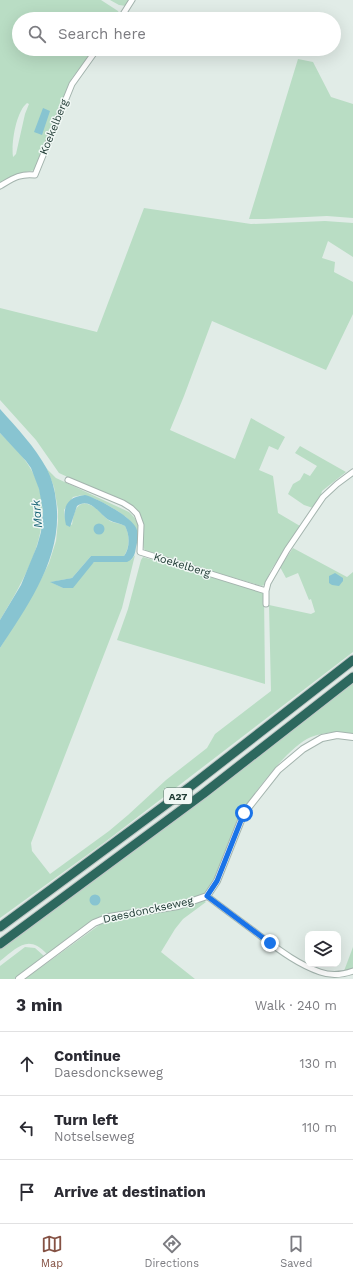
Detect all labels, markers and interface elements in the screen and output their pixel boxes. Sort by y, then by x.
search box [12,12,341,56]
icon: search [26,23,48,45]
text: Search here [58,25,146,43]
street label: Koekelberg [37,97,71,157]
water label: Mark [29,499,45,529]
street label: Koekelberg [152,550,212,580]
road number: A27 [164,788,192,804]
route start [235,804,253,822]
street label: Daesdonckseweg [102,894,195,926]
map controls [305,931,341,967]
button: layers [305,931,341,967]
route end [261,934,279,952]
text: 3 min [16,995,62,1015]
text: Walk · 240 m [255,998,337,1013]
text: Continue [54,1047,121,1065]
icon: ahead [16,1053,38,1075]
text: 130 m [299,1056,337,1071]
text: Daesdonckseweg [54,1065,163,1080]
text: Turn left [54,1111,118,1129]
icon: left [16,1117,38,1139]
text: 110 m [302,1120,337,1135]
text: Notselseweg [54,1129,134,1144]
icon: arrive [16,1181,38,1203]
text: Arrive at destination [54,1183,206,1201]
tab: Map [41,1233,63,1270]
tab: Directions [145,1233,199,1270]
tab: Saved [280,1233,312,1270]

